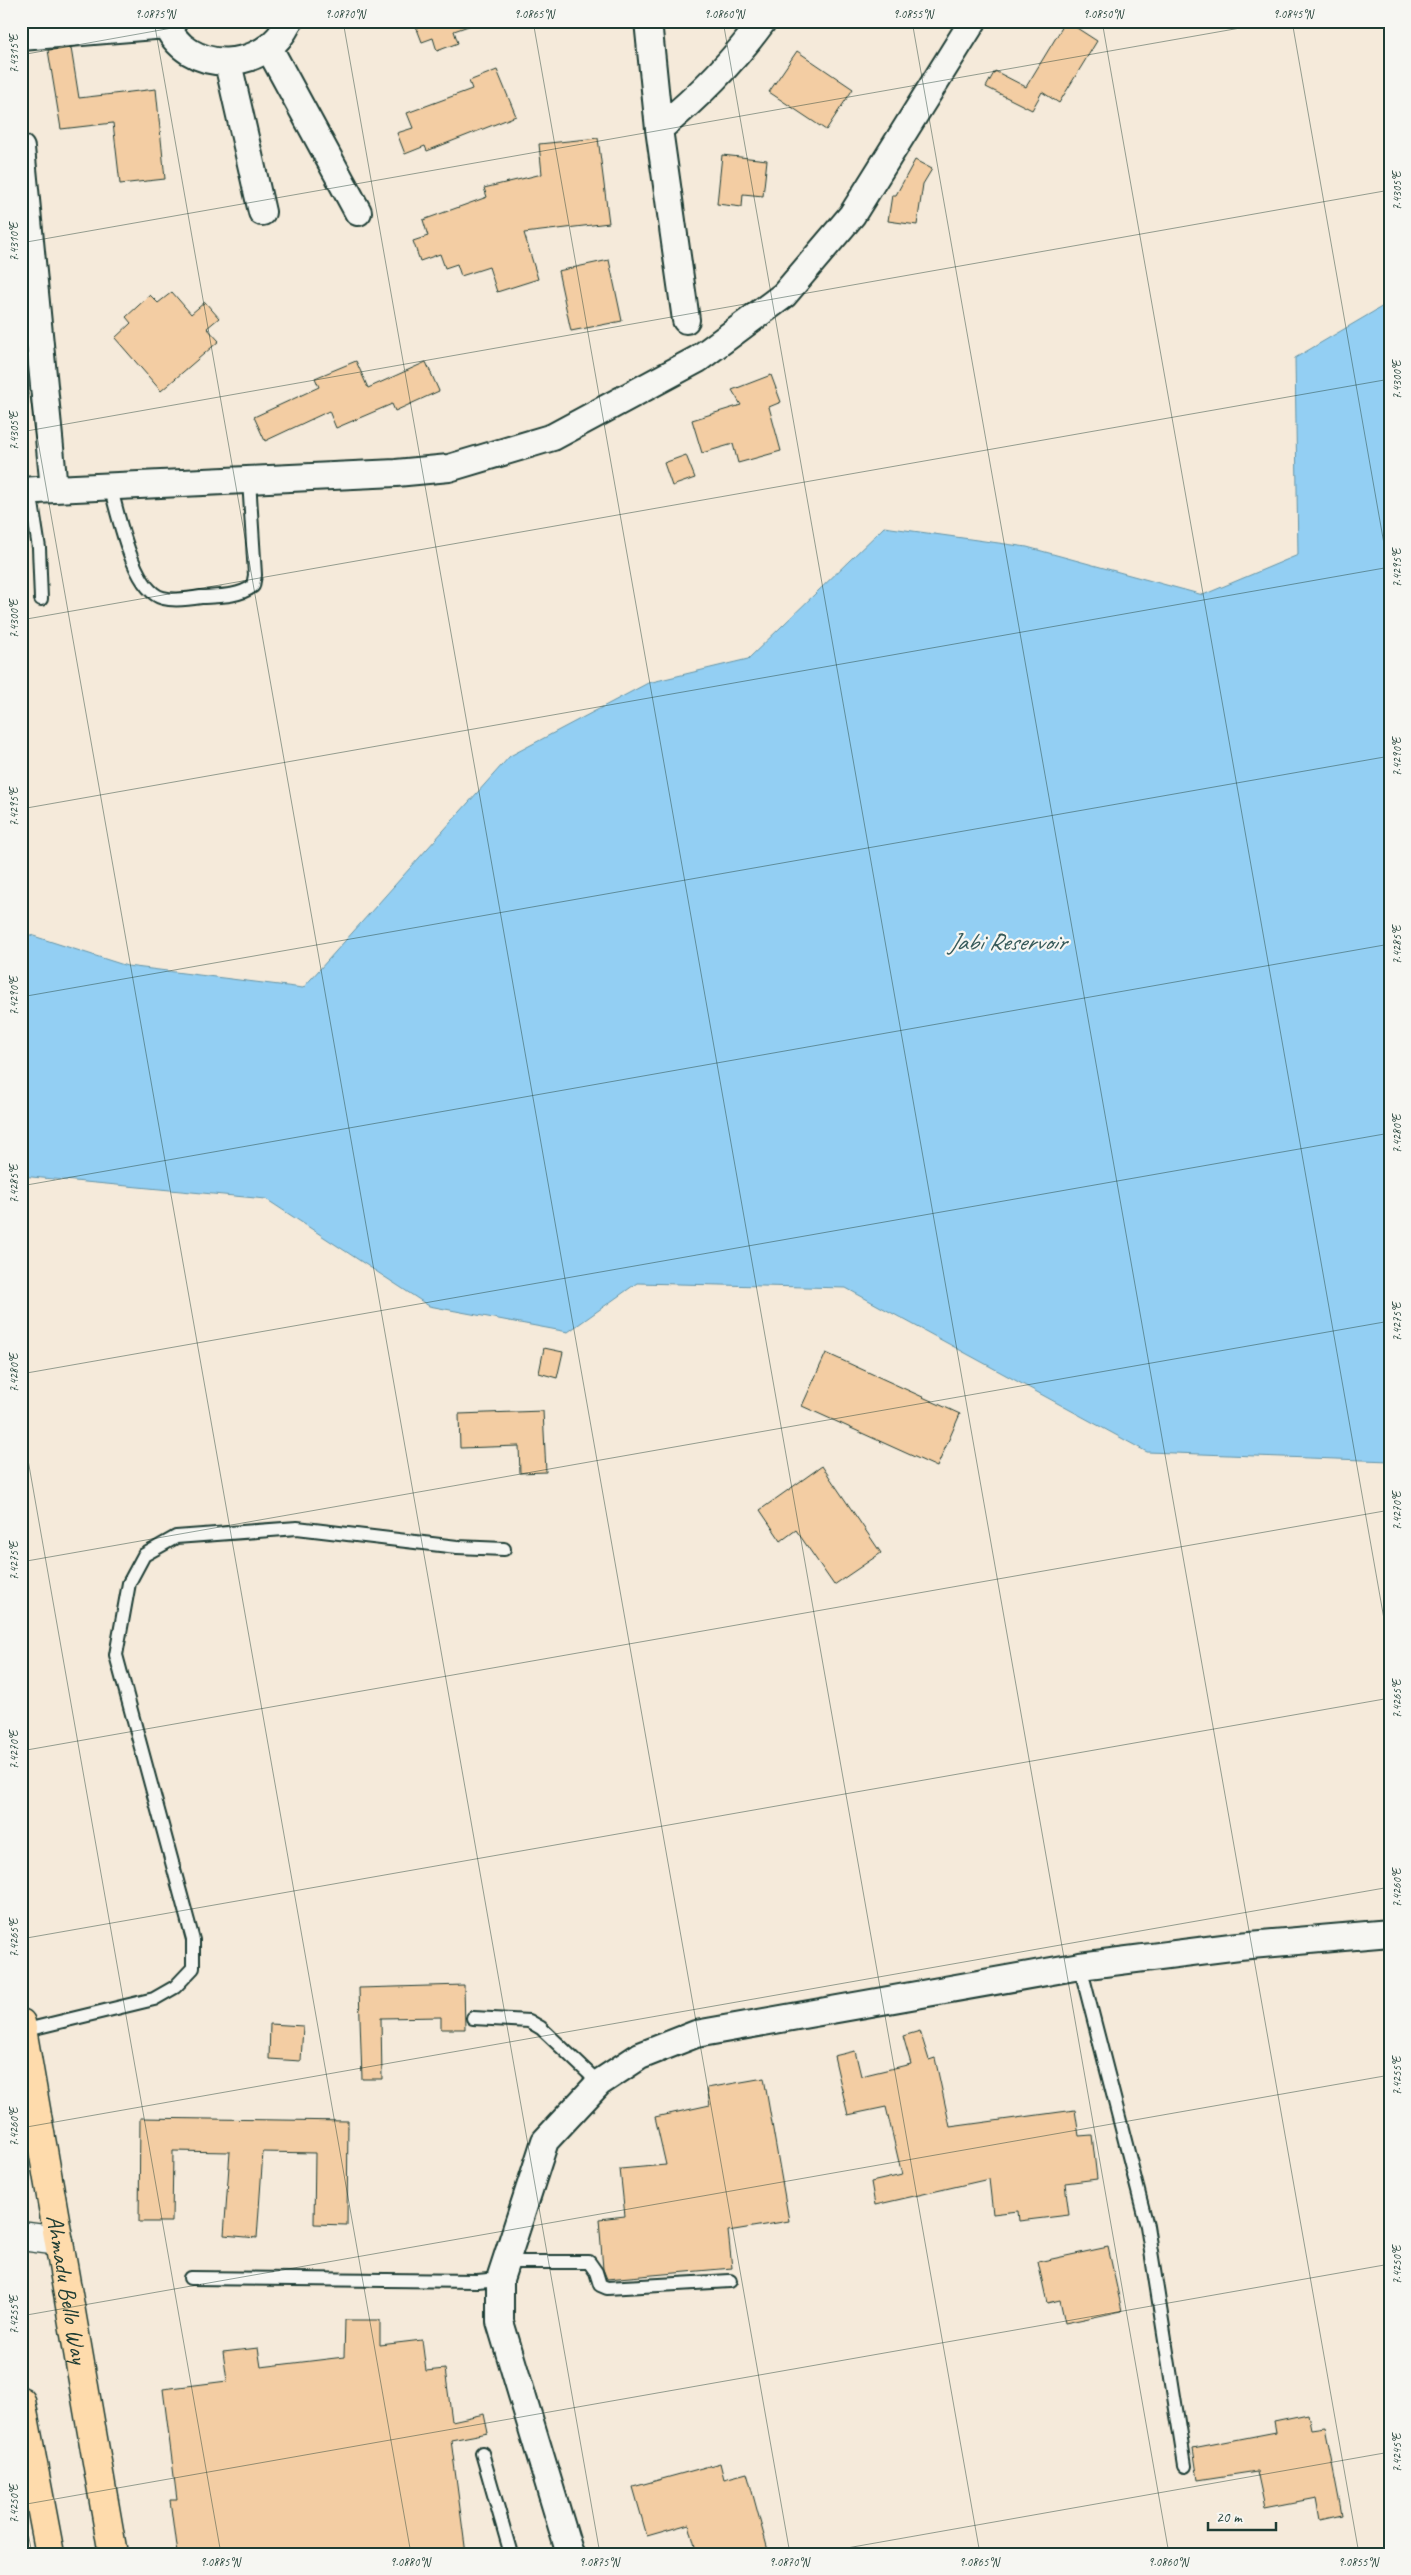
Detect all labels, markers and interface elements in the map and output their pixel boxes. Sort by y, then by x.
text: 9.0875°N [135,6,177,22]
text: 9.0870°N [325,6,367,22]
text: 9.0865°N [514,6,556,22]
text: 9.0860°N [704,6,746,22]
text: 9.0855°N [893,6,935,22]
text: 9.0850°N [1083,6,1125,22]
text: 9.0845°N [1273,6,1315,22]
text: 7.4315°E [6,33,22,74]
text: 7.4305°E [1389,170,1405,211]
text: 7.4310°E [6,221,22,262]
text: 7.4300°E [1389,359,1405,400]
text: 7.4305°E [6,410,22,451]
text: 7.4295°E [1389,547,1405,588]
text: 7.4300°E [6,598,22,639]
text: 7.4290°E [1389,736,1405,777]
text: 7.4295°E [6,786,22,827]
text: 7.4285°E [1389,924,1405,965]
water label: Jabi Reservoir [947,926,1069,958]
text: 7.4290°E [6,975,22,1016]
text: 7.4280°E [1389,1113,1405,1154]
text: 7.4285°E [6,1163,22,1204]
text: 7.4275°E [1389,1301,1405,1342]
text: 7.4280°E [6,1352,22,1393]
text: 7.4270°E [1389,1490,1405,1531]
text: 7.4275°E [6,1540,22,1581]
text: 7.4265°E [1389,1678,1405,1719]
text: 7.4270°E [6,1729,22,1770]
text: 7.4260°E [1389,1867,1405,1908]
text: 7.4265°E [6,1917,22,1958]
text: 7.4255°E [1389,2055,1405,2096]
text: 7.4260°E [6,2106,22,2147]
street label: Ahmadu Bello Way [39,2212,95,2367]
text: 7.4250°E [1389,2244,1405,2285]
text: 7.4255°E [6,2294,22,2335]
text: 7.4245°E [1389,2432,1405,2473]
text: 7.4250°E [6,2483,22,2524]
scale bar [1208,2500,1276,2532]
text: 20 m [1216,2508,1243,2527]
text: 9.0885°N [200,2554,242,2570]
text: 9.0880°N [390,2554,432,2570]
text: 9.0875°N [579,2554,621,2570]
text: 9.0870°N [769,2554,811,2570]
text: 9.0865°N [959,2554,1001,2570]
text: 9.0860°N [1148,2554,1190,2570]
text: 9.0855°N [1338,2554,1380,2570]

